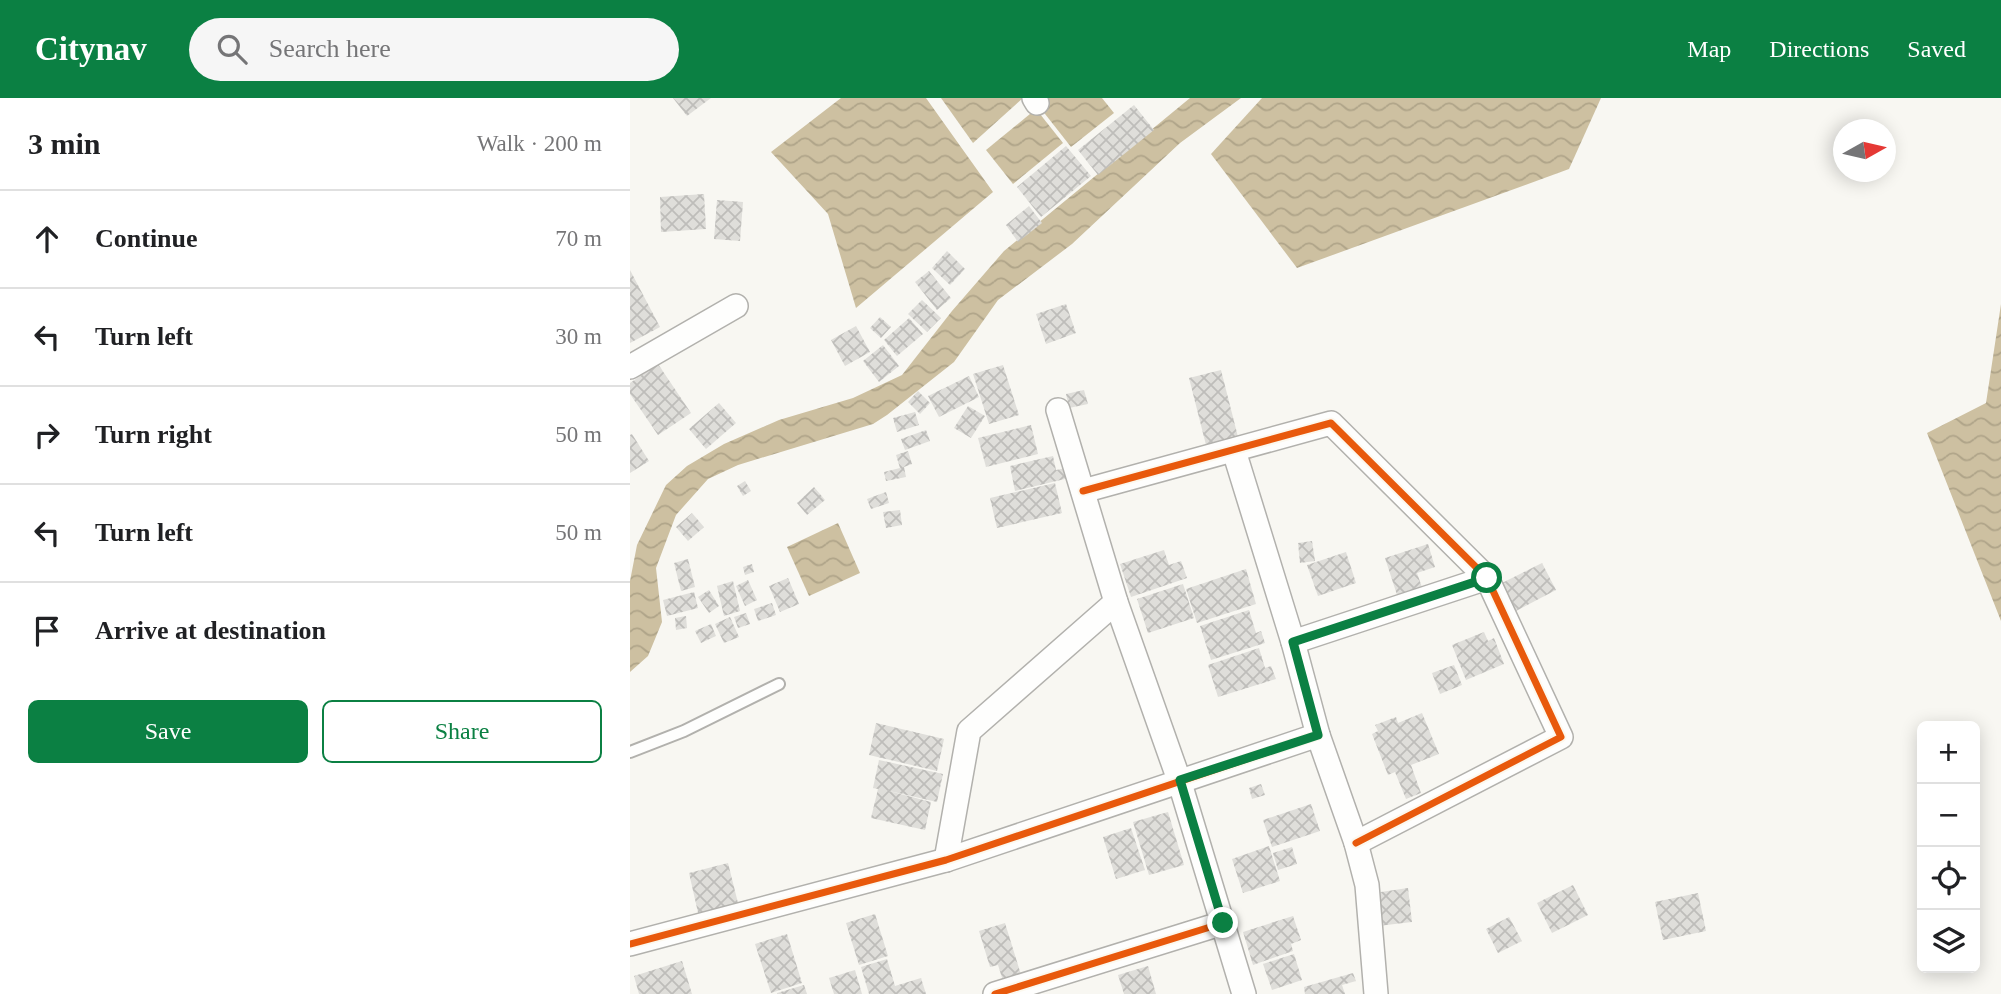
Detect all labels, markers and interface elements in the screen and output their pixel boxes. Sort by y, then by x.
search box [189,18,679,81]
icon: search [213,30,251,68]
text: Citynav [35,31,147,67]
text: Search here [269,34,391,63]
text: Map [1687,36,1731,62]
text: Directions [1769,36,1869,62]
text: Saved [1907,36,1966,62]
north arrow [1833,119,1896,182]
text: 3 min [28,127,101,160]
text: Walk · 200 m [477,131,602,156]
icon: ahead [28,220,66,258]
text: Continue [95,224,198,253]
text: 70 m [555,226,602,251]
icon: left [28,318,66,356]
text: Turn left [95,322,193,351]
text: 30 m [555,324,602,349]
icon: right [28,416,66,454]
text: Turn right [95,420,212,449]
text: 50 m [555,422,602,447]
icon: left [28,514,66,552]
text: Turn left [95,518,193,547]
text: 50 m [555,520,602,545]
route start [1471,562,1502,593]
icon: arrive [28,612,66,650]
text: Arrive at destination [95,616,326,645]
button: Save [28,700,308,763]
button: Share [322,700,602,763]
map controls [1917,721,1980,973]
button: + [1917,721,1980,784]
button: − [1917,784,1980,847]
button: locate [1917,847,1980,910]
route end [1207,907,1238,938]
button: layers [1917,910,1980,973]

